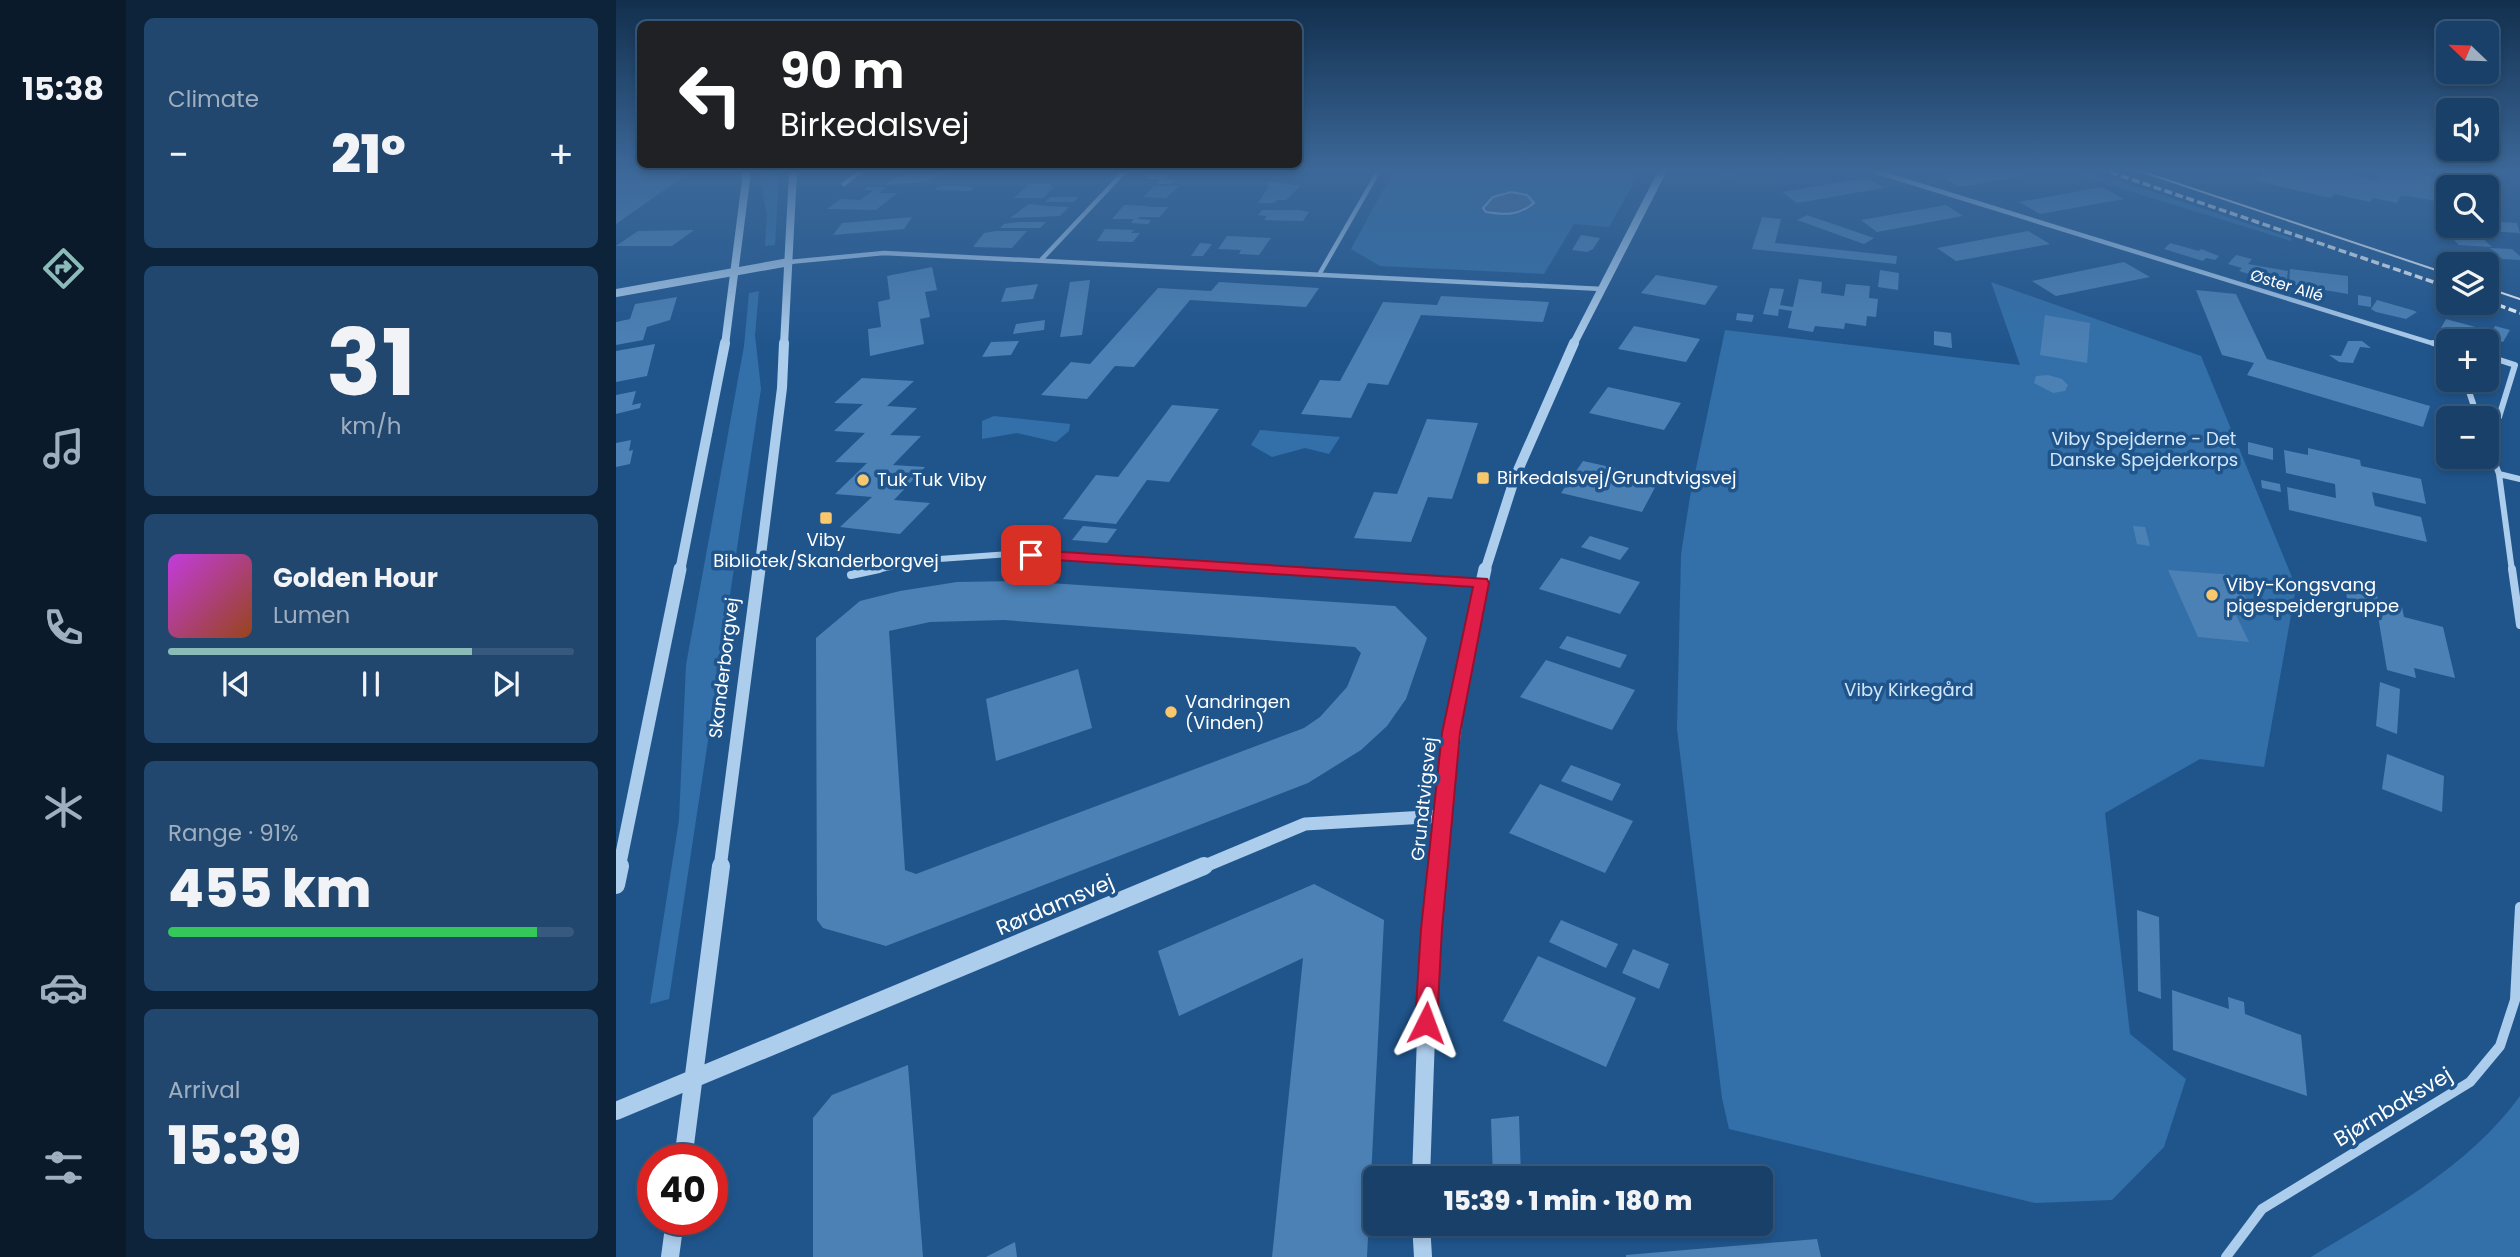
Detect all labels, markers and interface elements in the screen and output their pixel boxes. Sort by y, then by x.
north arrow [2436,21,2499,84]
map controls [2436,21,2499,469]
text: 90 m [780,37,904,105]
icon: left [665,49,756,140]
text: 15:38 [22,66,104,111]
text: Climate [168,83,259,115]
button: sound [2436,98,2499,161]
text: Birkedalsvej [780,102,969,147]
text: 21° [331,118,406,191]
text: − [168,128,189,181]
text: + [548,128,574,181]
button: search [2436,175,2499,238]
icon: directions [39,244,88,293]
button: layers [2436,252,2499,315]
street label: Øster Allé [2247,263,2326,308]
text: 31 [326,299,416,427]
button: + [2436,329,2499,392]
button: − [2436,406,2499,469]
text: km/h [340,410,402,442]
icon: music [39,424,88,473]
park label: Viby Spejderne - Det Danske Spejderkorps [2050,426,2238,472]
place label: Birkedalsvej/Grundtvigsvej [1497,465,1736,490]
place label: Tuk Tuk Viby [877,467,987,492]
marker: Birkedalsvej/Grundtvigsvej [1475,470,1491,486]
marker: Tuk Tuk Viby [855,472,871,488]
marker: Viby Bibliotek/Skanderborgvej [818,510,834,526]
pin [1001,525,1061,585]
place label: Viby Bibliotek/Skanderborgvej [713,527,939,573]
icon: arrive [1012,536,1050,574]
text: Golden Hour [273,560,438,596]
place label: Viby-Kongsvang pigespejdergruppe [2226,572,2399,618]
marker: Viby-Kongsvang pigespejdergruppe [2204,587,2220,603]
street label: Skanderborgvej [702,596,745,740]
text: Lumen [273,599,350,631]
icon: phone [39,603,88,652]
icon: previous [217,665,255,703]
icon: pause [352,665,390,703]
icon: next [487,665,525,703]
park label: Viby Kirkegård [1844,677,1974,702]
place label: Vandringen (Vinden) [1185,689,1291,735]
marker: Vandringen (Vinden) [1163,704,1179,720]
street label: Grundtvigsvej [1405,736,1442,862]
icon: climate [39,783,88,832]
text: Range · 91% [168,817,299,849]
text: 455 km [168,852,371,925]
street label: Rørdamsvej [992,867,1118,942]
icon: car [39,963,88,1012]
position arrow [1389,986,1463,1060]
street label: Bjørnbaksvej [2328,1060,2457,1153]
text: Arrival [168,1074,240,1106]
text: 15:39 [168,1109,301,1182]
icon: filters [39,1143,88,1192]
speed limit sign: 40 [637,1144,728,1235]
text: 15:39 · 1 min · 180 m [1444,1183,1692,1219]

